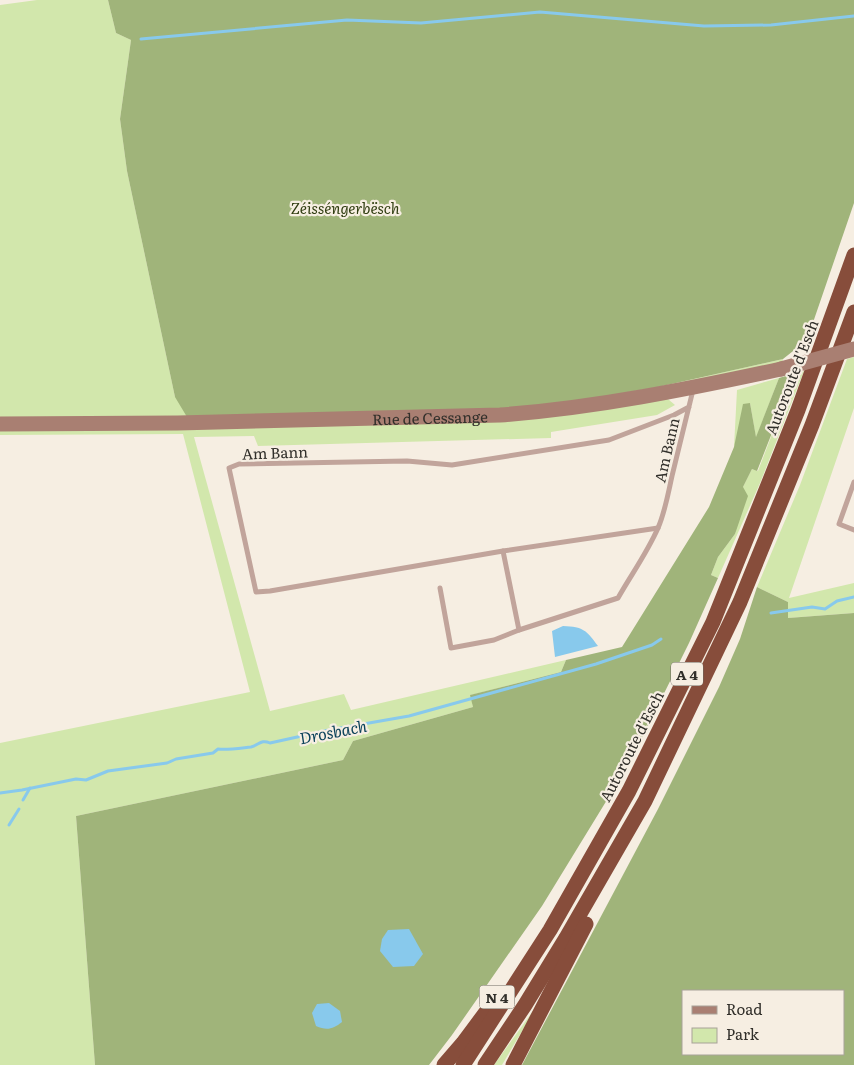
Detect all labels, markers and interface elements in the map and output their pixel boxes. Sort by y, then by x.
park label: Zéisséngerbësch [291,196,400,219]
street label: Autoroute d'Esch [758,316,824,438]
street label: Rue de Cessange [372,404,488,430]
street label: Am Bann [647,415,685,485]
street label: Am Bann [242,439,308,465]
road number: A 4 [671,662,703,686]
street label: Autoroute d'Esch [593,686,669,806]
water label: Drosbach [297,713,369,749]
road number: N 4 [480,986,514,1009]
legend [682,990,844,1055]
text: Road [726,997,762,1020]
text: Park [726,1022,760,1045]

